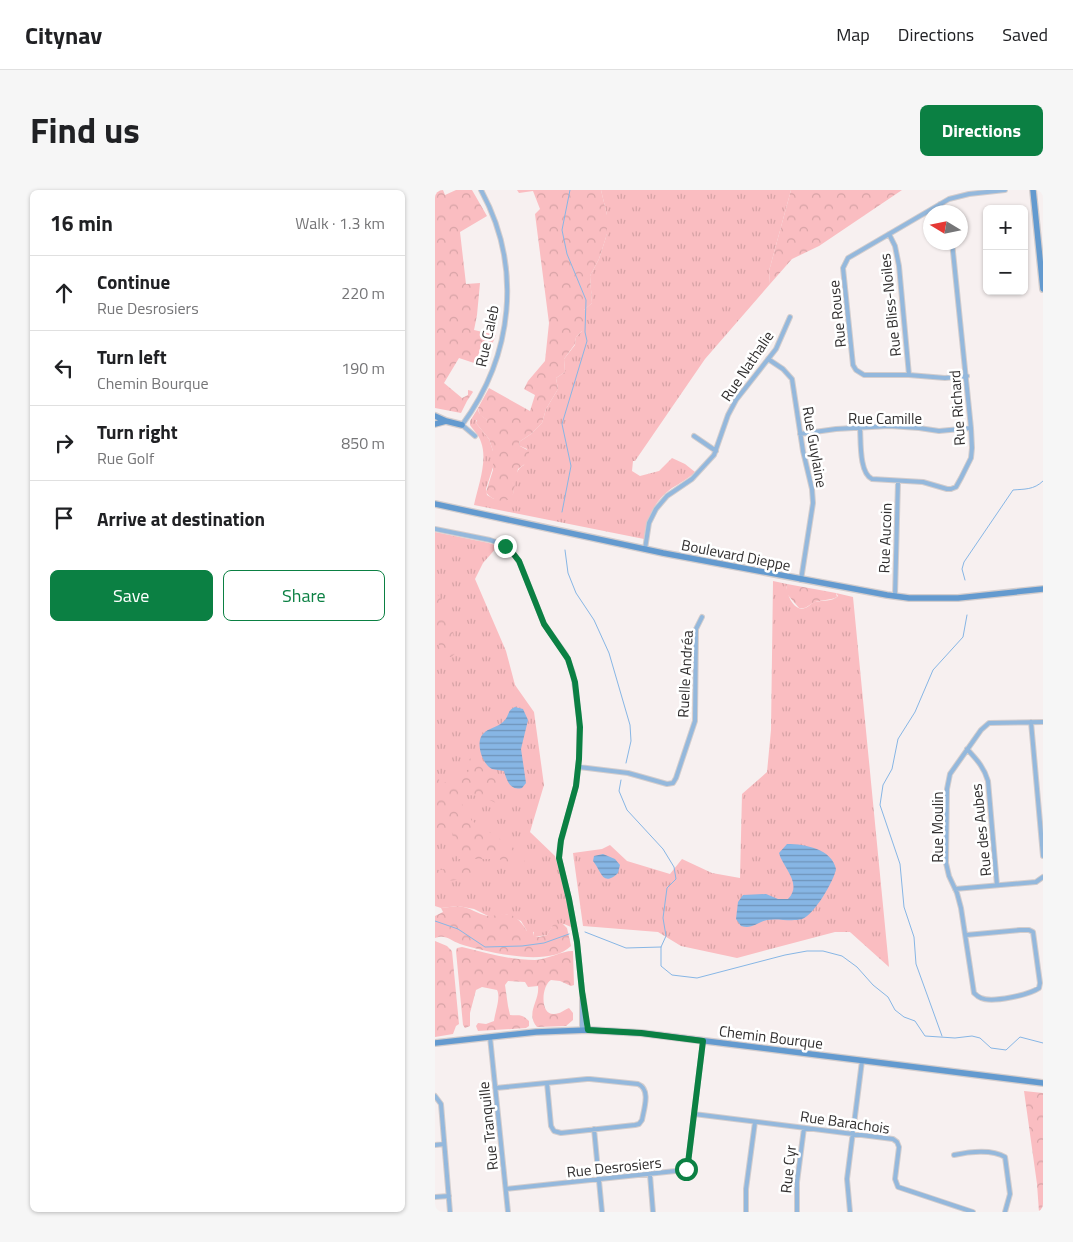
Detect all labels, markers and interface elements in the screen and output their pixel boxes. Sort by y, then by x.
text: Citynav [25,17,102,53]
text: Map [836,21,870,48]
text: Directions [898,21,974,48]
text: Saved [1002,21,1048,48]
text: Find us [30,103,140,157]
button: Directions [920,105,1043,156]
north arrow [923,205,968,250]
map controls [983,205,1028,295]
button: + [983,205,1028,250]
text: 16 min [50,207,113,239]
text: Walk · 1.3 km [295,211,385,235]
button: − [983,250,1028,295]
street label: Rue Bliss-Noiles [873,252,907,358]
text: Continue [97,267,170,296]
icon: ahead [50,279,78,307]
street label: Rue Rouse [822,279,852,349]
text: 220 m [341,281,385,305]
text: Rue Desrosiers [97,296,199,320]
street label: Rue Caleb [469,303,505,369]
street label: Rue Nathalie [715,326,779,406]
text: Turn left [97,342,167,371]
icon: left [50,354,78,382]
text: 190 m [341,356,385,380]
street label: Rue Richard [943,369,971,447]
text: Chemin Bourque [97,371,209,395]
street label: Rue Guylaine [797,404,833,490]
street label: Rue Camille [848,407,922,430]
text: Turn right [97,417,178,446]
icon: right [50,429,78,457]
text: 850 m [341,431,385,455]
text: Rue Golf [97,446,154,470]
street label: Rue Aucoin [872,502,898,574]
icon: arrive [50,504,78,532]
text: Arrive at destination [97,504,265,533]
street label: Boulevard Dieppe [679,533,793,577]
route end [494,535,517,558]
button: Save [50,570,213,621]
button: Share [223,570,385,621]
street label: Ruelle Andréa [671,629,699,718]
street label: Rue des Aubes [965,782,997,878]
street label: Rue Moulin [926,791,949,863]
street label: Chemin Bourque [718,1019,824,1055]
street label: Rue Tranquille [472,1081,504,1171]
street label: Rue Barachois [799,1104,891,1140]
street label: Rue Cyr [774,1144,802,1194]
street label: Rue Desrosiers [565,1151,663,1183]
route start [675,1158,698,1181]

